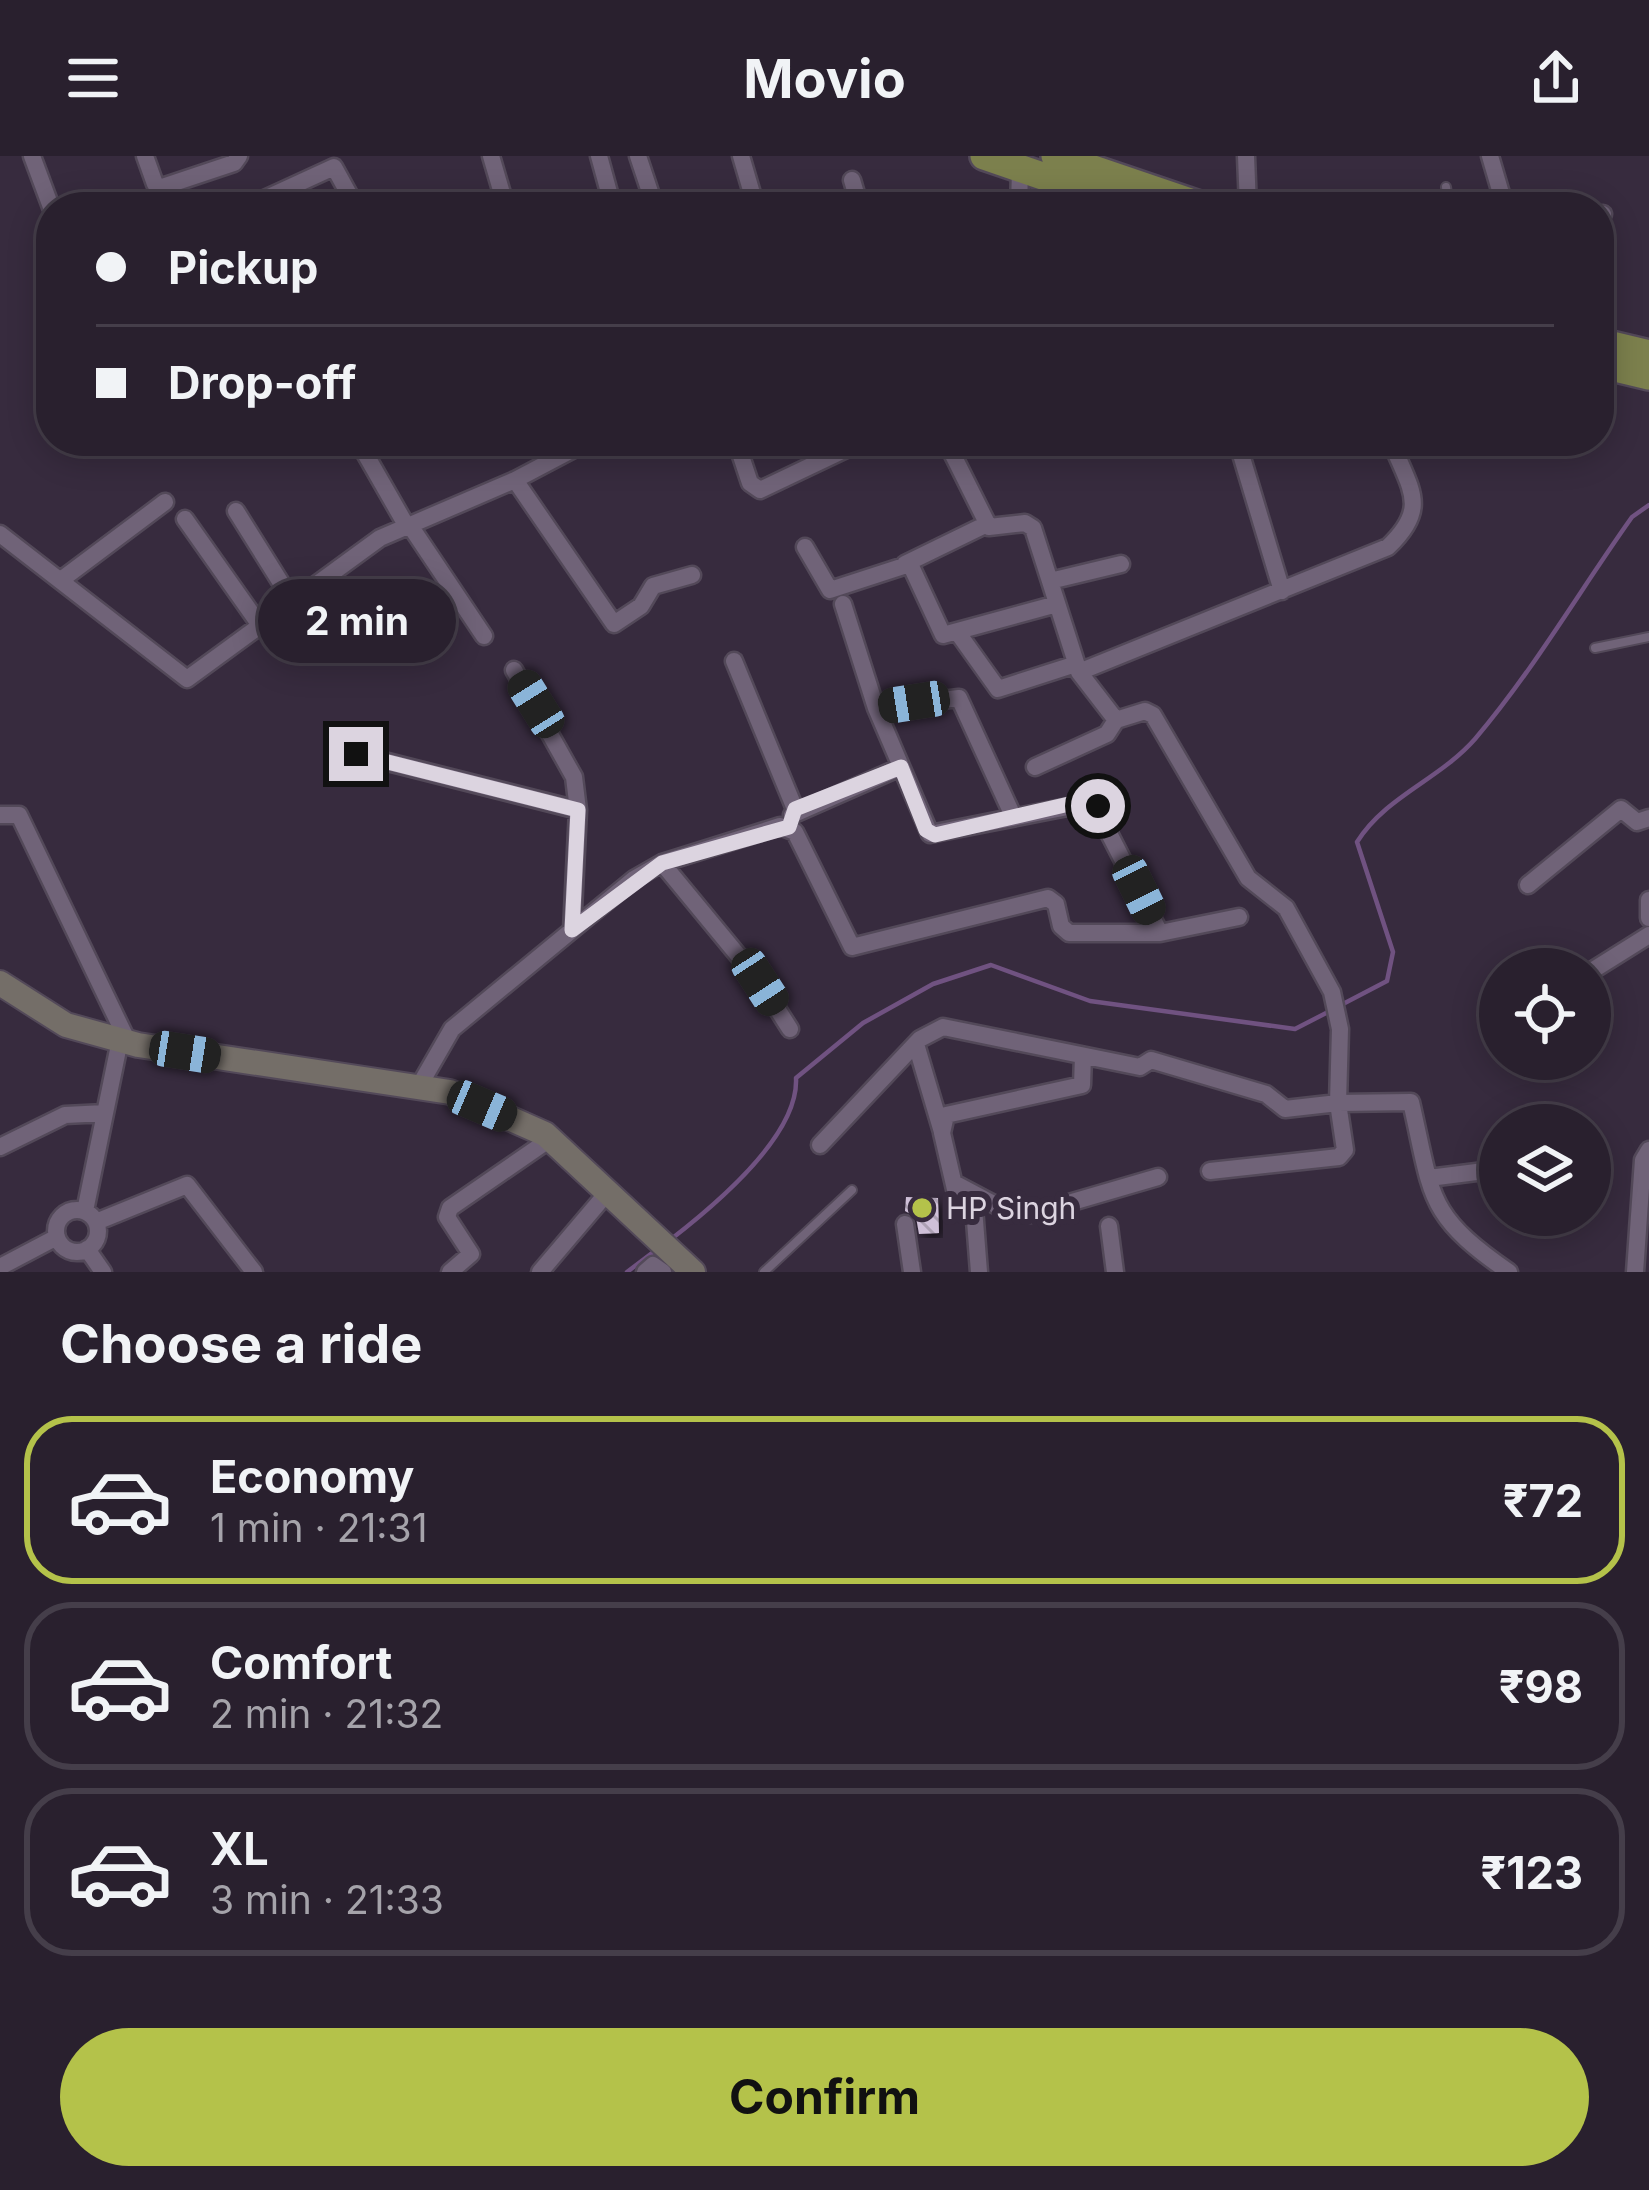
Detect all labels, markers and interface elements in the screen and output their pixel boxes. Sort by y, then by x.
icon: menu [60,45,126,111]
icon: share [1523,45,1589,111]
text: Movio [743,46,906,111]
text: Pickup [168,240,318,295]
text: Drop-off [168,355,356,410]
callout: 2 min [257,580,455,664]
text: 2 min [305,597,409,644]
car [502,664,570,744]
car [876,679,952,725]
route end [329,727,383,781]
route start [1071,779,1125,833]
car [1107,850,1171,930]
car [725,942,795,1022]
map controls [1479,948,1611,1236]
button: locate [1479,948,1611,1080]
car [147,1029,223,1075]
car [442,1075,522,1137]
button: layers [1479,1104,1611,1236]
place label: HP Singh [946,1190,1076,1226]
marker: HP Singh [909,1195,935,1221]
text: Choose a ride [60,1311,422,1376]
icon: car [66,1446,174,1554]
text: Economy [210,1449,414,1504]
text: ₹72 [1503,1473,1583,1528]
text: 1 min · 21:31 [210,1504,428,1551]
icon: car [66,1632,174,1740]
text: Comfort [210,1635,392,1690]
text: ₹98 [1499,1659,1583,1714]
text: 2 min · 21:32 [210,1690,443,1737]
icon: car [66,1818,174,1926]
text: XL [210,1821,269,1876]
text: ₹123 [1480,1845,1583,1900]
text: 3 min · 21:33 [210,1876,444,1923]
button: Confirm [60,2028,1589,2166]

